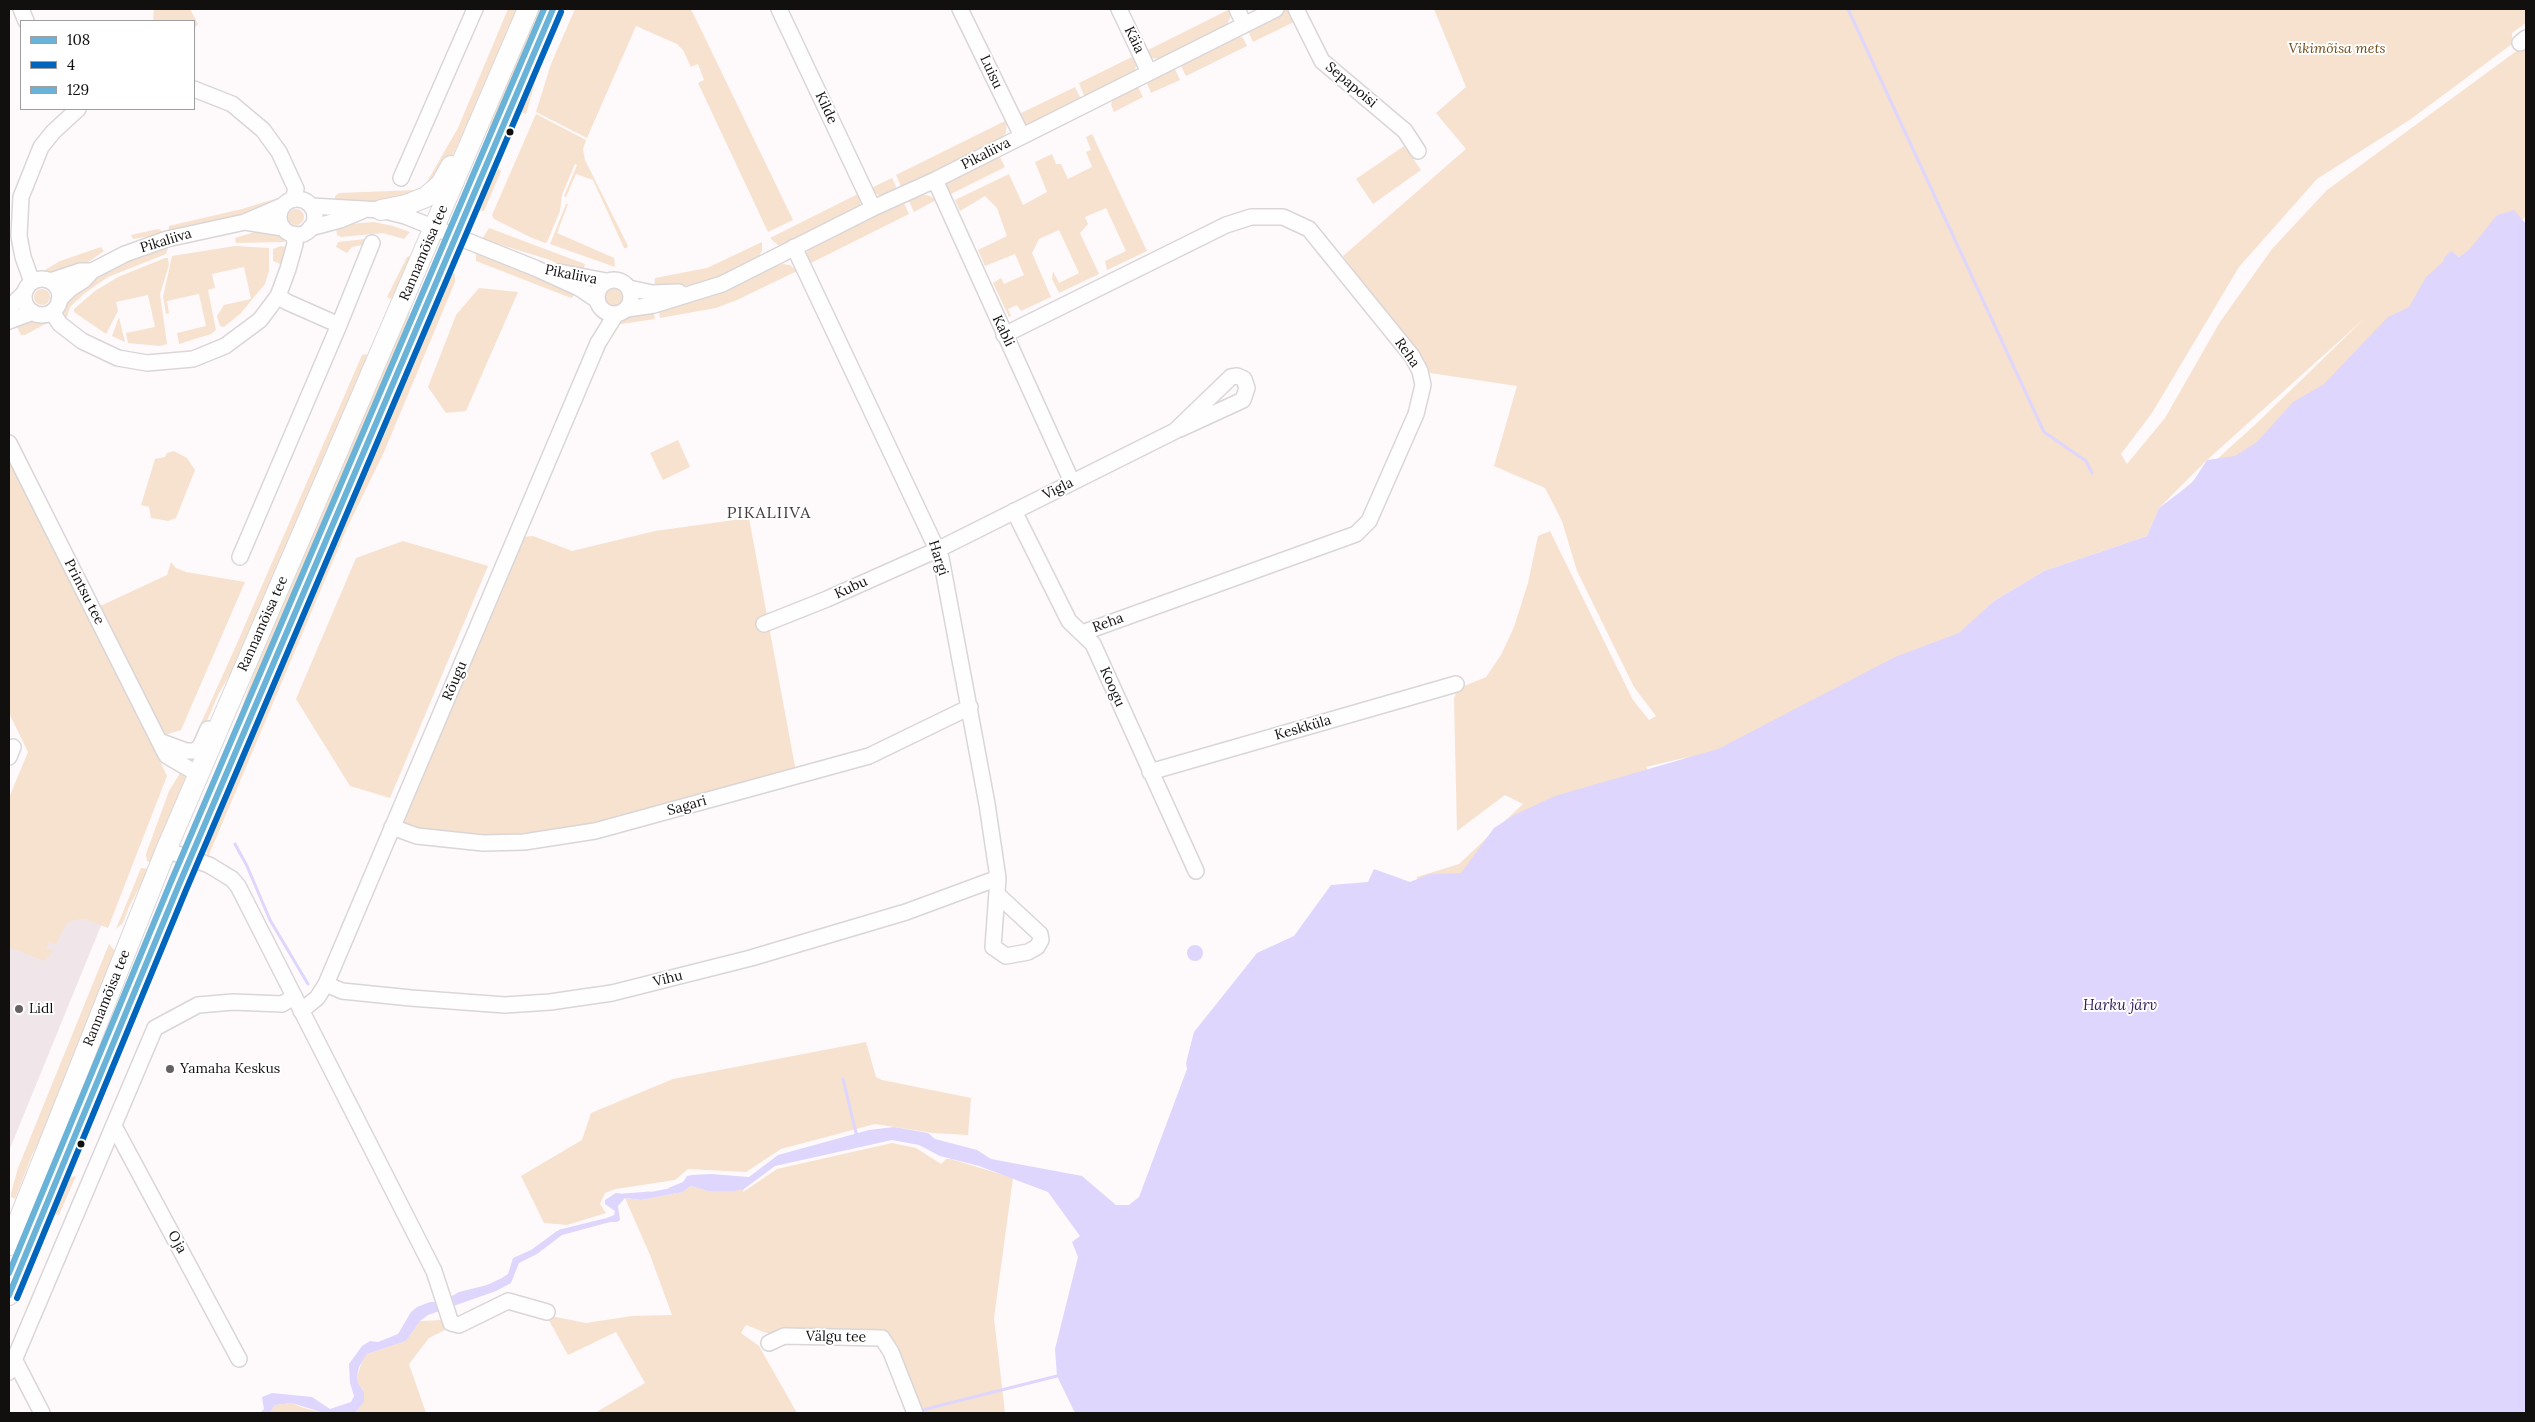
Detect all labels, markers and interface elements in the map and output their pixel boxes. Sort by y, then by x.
legend [20,20,195,110]
street label: Käia [1120,24,1148,56]
text: 108 [67,30,90,49]
park label: Vikimõisa mets [2288,41,2386,57]
street label: Luisu [976,52,1006,92]
text: 4 [67,55,75,74]
street label: Sepapoisi [1322,59,1380,111]
text: 129 [67,80,89,99]
street label: Kilde [811,89,841,127]
unlabelled marker [505,127,515,137]
street label: Pikaliiva [959,134,1013,174]
street label: Rannamõisa tee [396,202,452,304]
street label: Pikaliiva [138,225,194,257]
street label: Pikaliiva [543,262,599,288]
street label: Kabli [988,313,1018,349]
street label: Reha [1391,335,1423,371]
street label: Vigla [1040,474,1076,504]
district label: PIKALIIVA [726,503,812,523]
street label: Hargi [924,538,952,578]
street label: Printsu tee [60,556,108,628]
street label: Kubu [832,573,870,603]
street label: Rannamõisa tee [234,574,292,674]
street label: Reha [1090,610,1126,636]
street label: Rõugu [439,659,471,703]
street label: Koogu [1096,664,1128,710]
street label: Keskküla [1273,712,1333,744]
street label: Sagari [665,792,709,820]
street label: Rannamõisa tee [80,947,134,1049]
street label: Vihu [652,967,684,991]
water label: Harku järv [2083,997,2157,1015]
place label: Lidl [29,1001,53,1017]
marker: Lidl [13,1003,25,1015]
place label: Yamaha Keskus [180,1061,280,1077]
marker: Yamaha Keskus [164,1063,176,1075]
unlabelled marker [76,1139,86,1149]
street label: Oja [164,1228,190,1256]
street label: Välgu tee [806,1328,866,1346]

